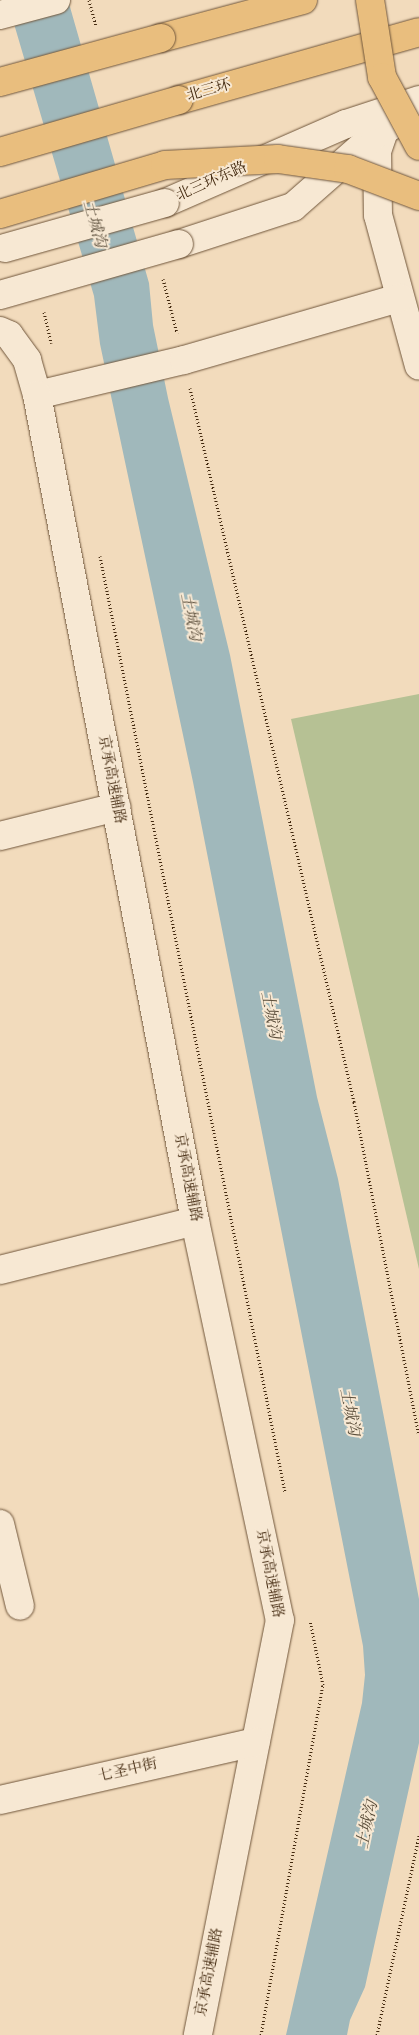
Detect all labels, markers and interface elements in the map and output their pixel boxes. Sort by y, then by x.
street label: 北三环 [185,76,233,106]
street label: 北三环东路 [174,159,250,205]
water label: 土城沟 [79,198,109,250]
water label: 土城沟 [176,592,204,642]
street label: 京承高速辅路 [94,734,128,826]
water label: 土城沟 [256,990,284,1040]
street label: 京承高速辅路 [170,1132,204,1224]
water label: 土城沟 [335,1387,363,1437]
street label: 京承高速辅路 [252,1528,286,1620]
street label: 七圣中街 [97,1755,159,1787]
water label: 土城沟 [354,1800,382,1850]
street label: 京承高速辅路 [193,1926,227,2018]

